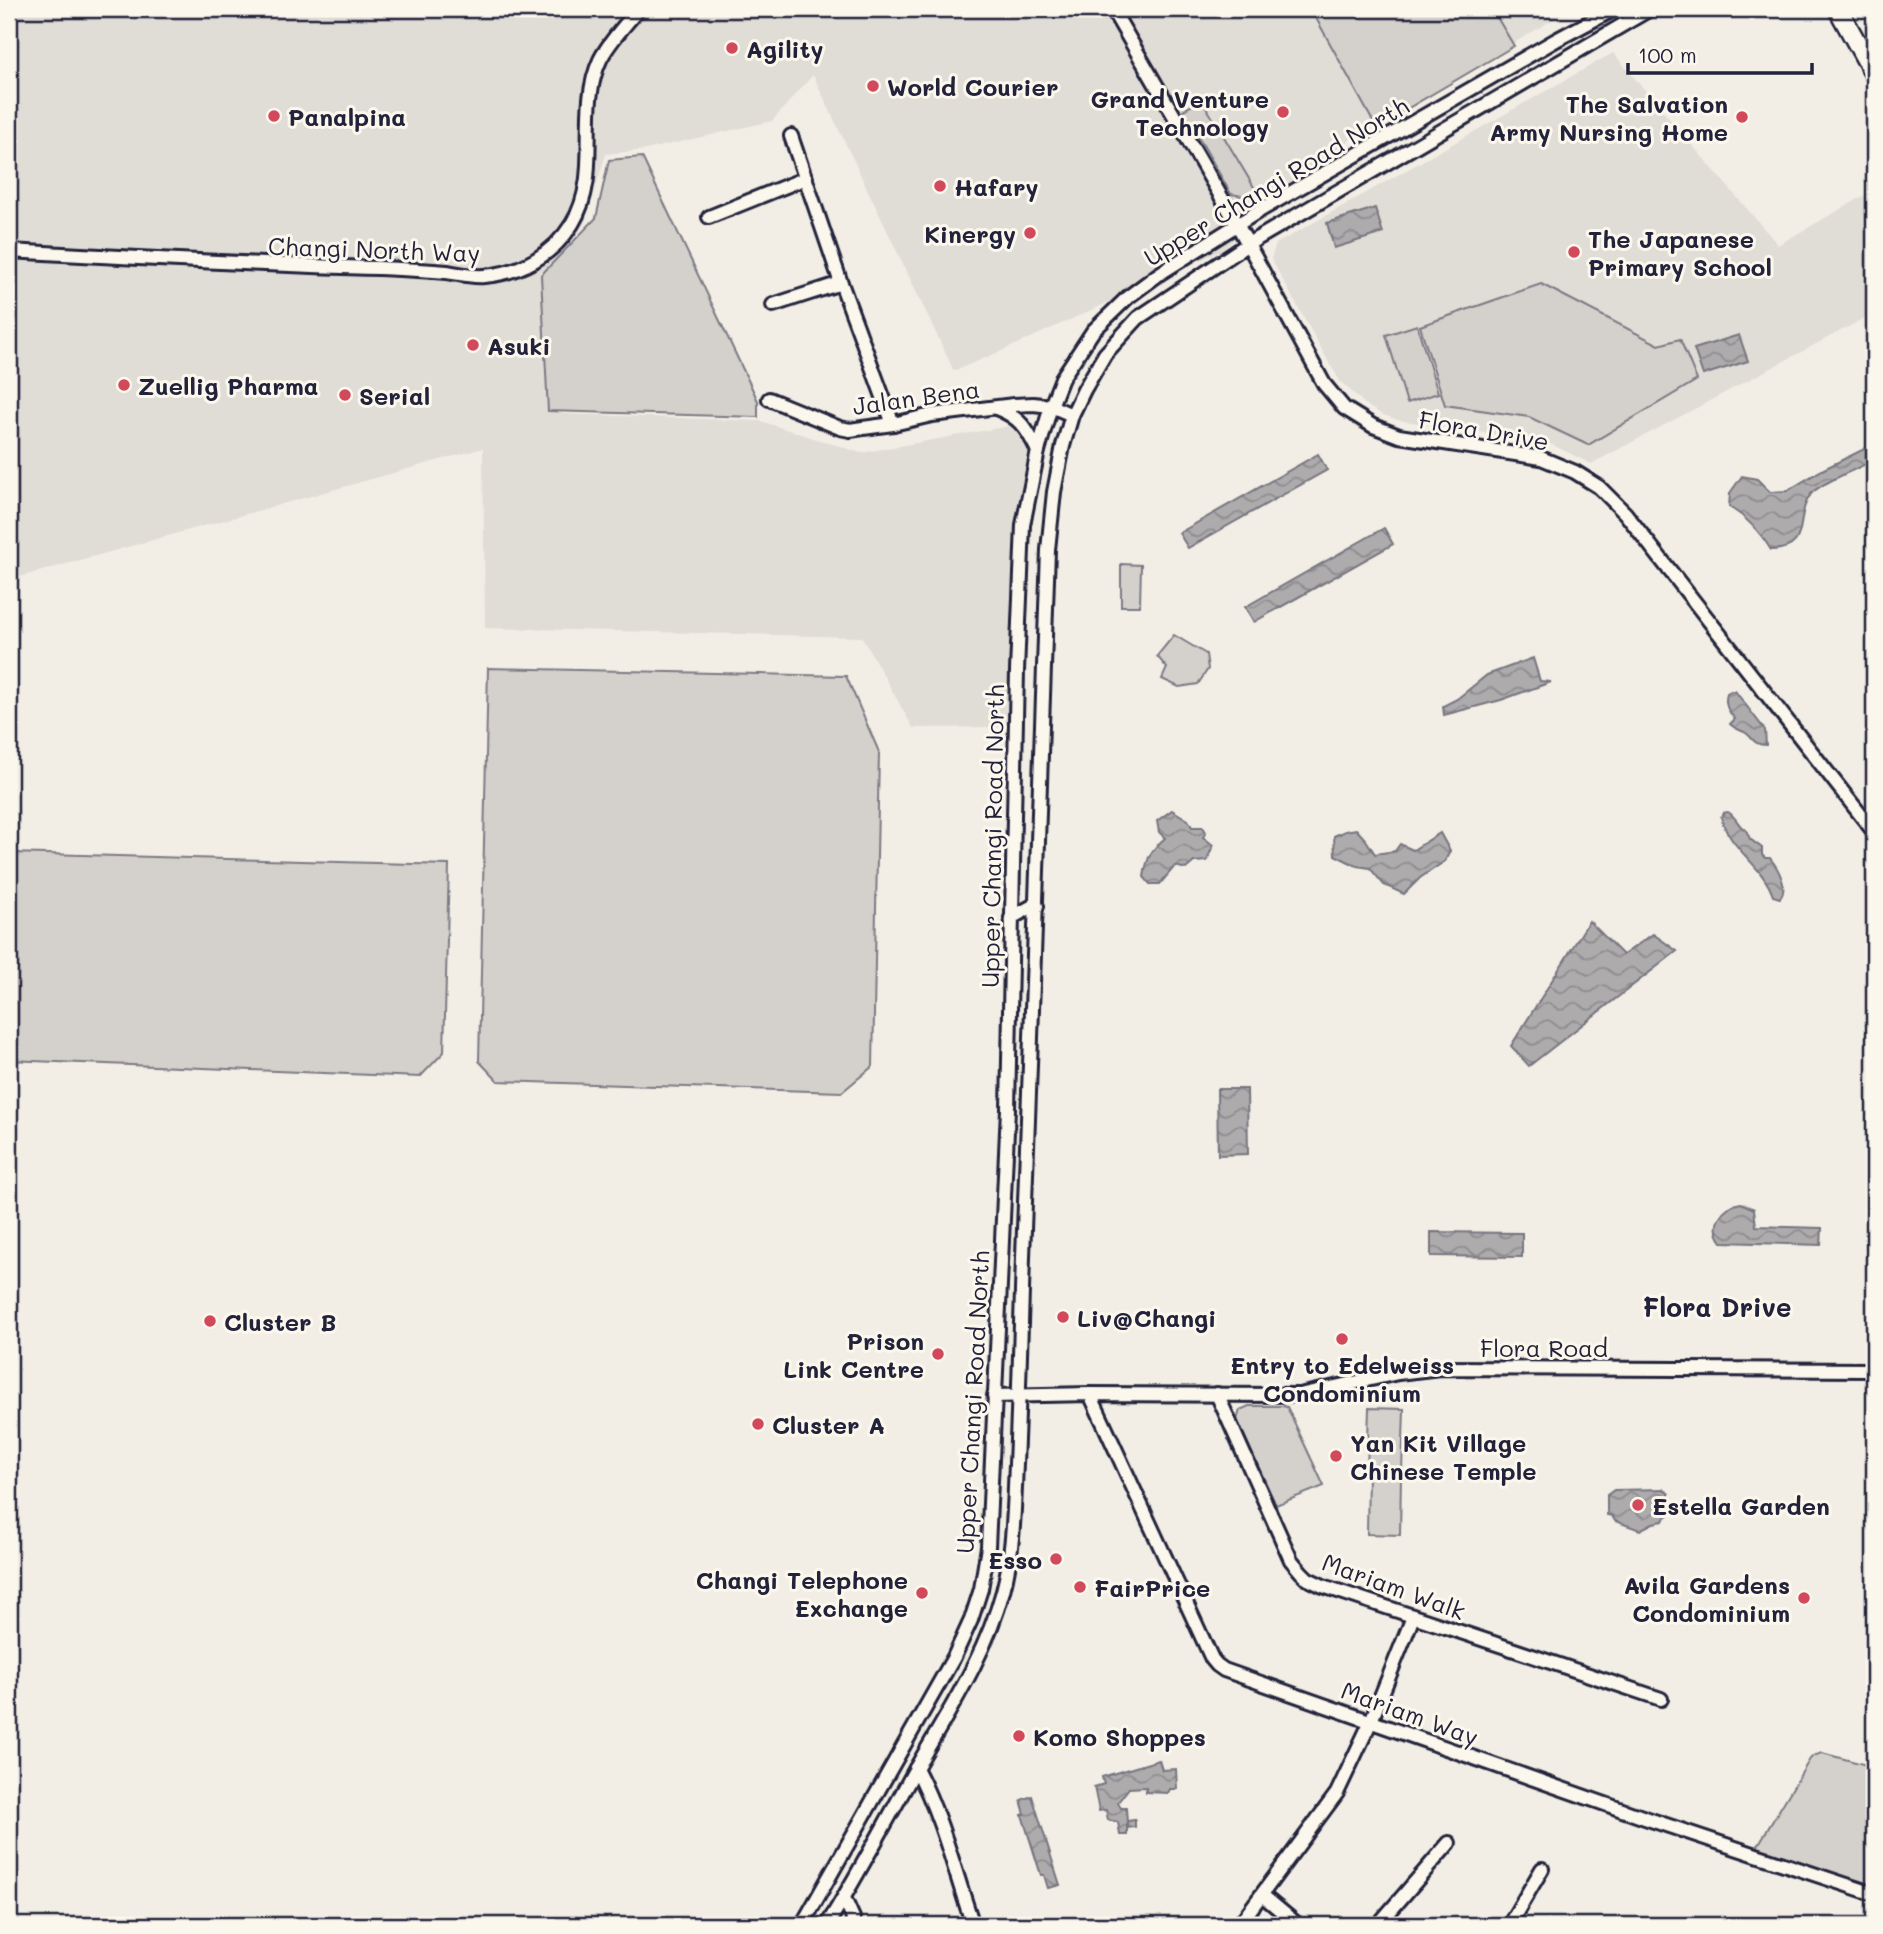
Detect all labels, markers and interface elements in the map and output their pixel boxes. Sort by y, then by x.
scale bar [1628,32,1811,76]
place label: Agility [746,33,823,64]
marker: Agility [724,40,740,56]
text: 100 m [1638,41,1697,68]
place label: World Courier [887,71,1058,102]
marker: World Courier [865,78,881,94]
place label: Grand Venture Technology [1090,83,1269,142]
place label: The Salvation Army Nursing Home [1489,88,1728,147]
street label: Upper Changi Road North [1138,90,1414,272]
place label: Panalpina [288,101,406,132]
marker: Grand Venture Technology [1275,104,1291,120]
marker: Panalpina [266,108,282,124]
marker: The Salvation Army Nursing Home [1734,109,1750,125]
place label: Hafary [954,171,1039,202]
marker: Hafary [932,178,948,194]
place label: Kinergy [924,218,1016,249]
place label: The Japanese Primary School [1588,223,1772,282]
marker: Kinergy [1022,225,1038,241]
street label: Changi North Way [267,230,481,268]
marker: The Japanese Primary School [1566,244,1582,260]
place label: Asuki [487,330,551,361]
marker: Asuki [465,337,481,353]
place label: Zuellig Pharma [138,370,318,401]
street label: Jalan Bena [850,373,982,421]
marker: Zuellig Pharma [116,377,132,393]
place label: Serial [359,380,430,411]
marker: Serial [337,387,353,403]
street label: Flora Drive [1416,403,1552,457]
street label: Upper Changi Road North [974,684,1010,988]
street label: Upper Changi Road North [949,1250,995,1554]
district label: Flora Drive [1643,1290,1791,1324]
place label: Liv@Changi [1077,1302,1216,1333]
place label: Cluster B [224,1306,336,1337]
marker: Liv@Changi [1055,1309,1071,1325]
marker: Cluster B [202,1313,218,1329]
place label: Prison Link Centre [783,1325,924,1384]
marker: Entry to Edelweiss Condominium [1334,1331,1350,1347]
street label: Flora Road [1480,1332,1608,1363]
marker: Prison Link Centre [930,1346,946,1362]
place label: Entry to Edelweiss Condominium [1230,1349,1454,1408]
place label: Cluster A [772,1409,885,1440]
marker: Cluster A [750,1416,766,1432]
place label: Yan Kit Village Chinese Temple [1350,1427,1536,1486]
marker: Yan Kit Village Chinese Temple [1328,1448,1344,1464]
place label: Estella Garden [1652,1490,1830,1521]
marker: Estella Garden [1630,1497,1646,1513]
place label: Esso [988,1544,1042,1575]
street label: Mariam Walk [1318,1546,1470,1626]
marker: Esso [1048,1551,1064,1567]
place label: Changi Telephone Exchange [696,1564,908,1623]
place label: Avila Gardens Condominium [1624,1569,1790,1628]
place label: FairPrice [1094,1572,1210,1603]
marker: FairPrice [1072,1579,1088,1595]
marker: Changi Telephone Exchange [914,1585,930,1601]
marker: Avila Gardens Condominium [1796,1590,1812,1606]
street label: Mariam Way [1337,1674,1483,1752]
place label: Komo Shoppes [1033,1721,1206,1752]
marker: Komo Shoppes [1011,1728,1027,1744]

